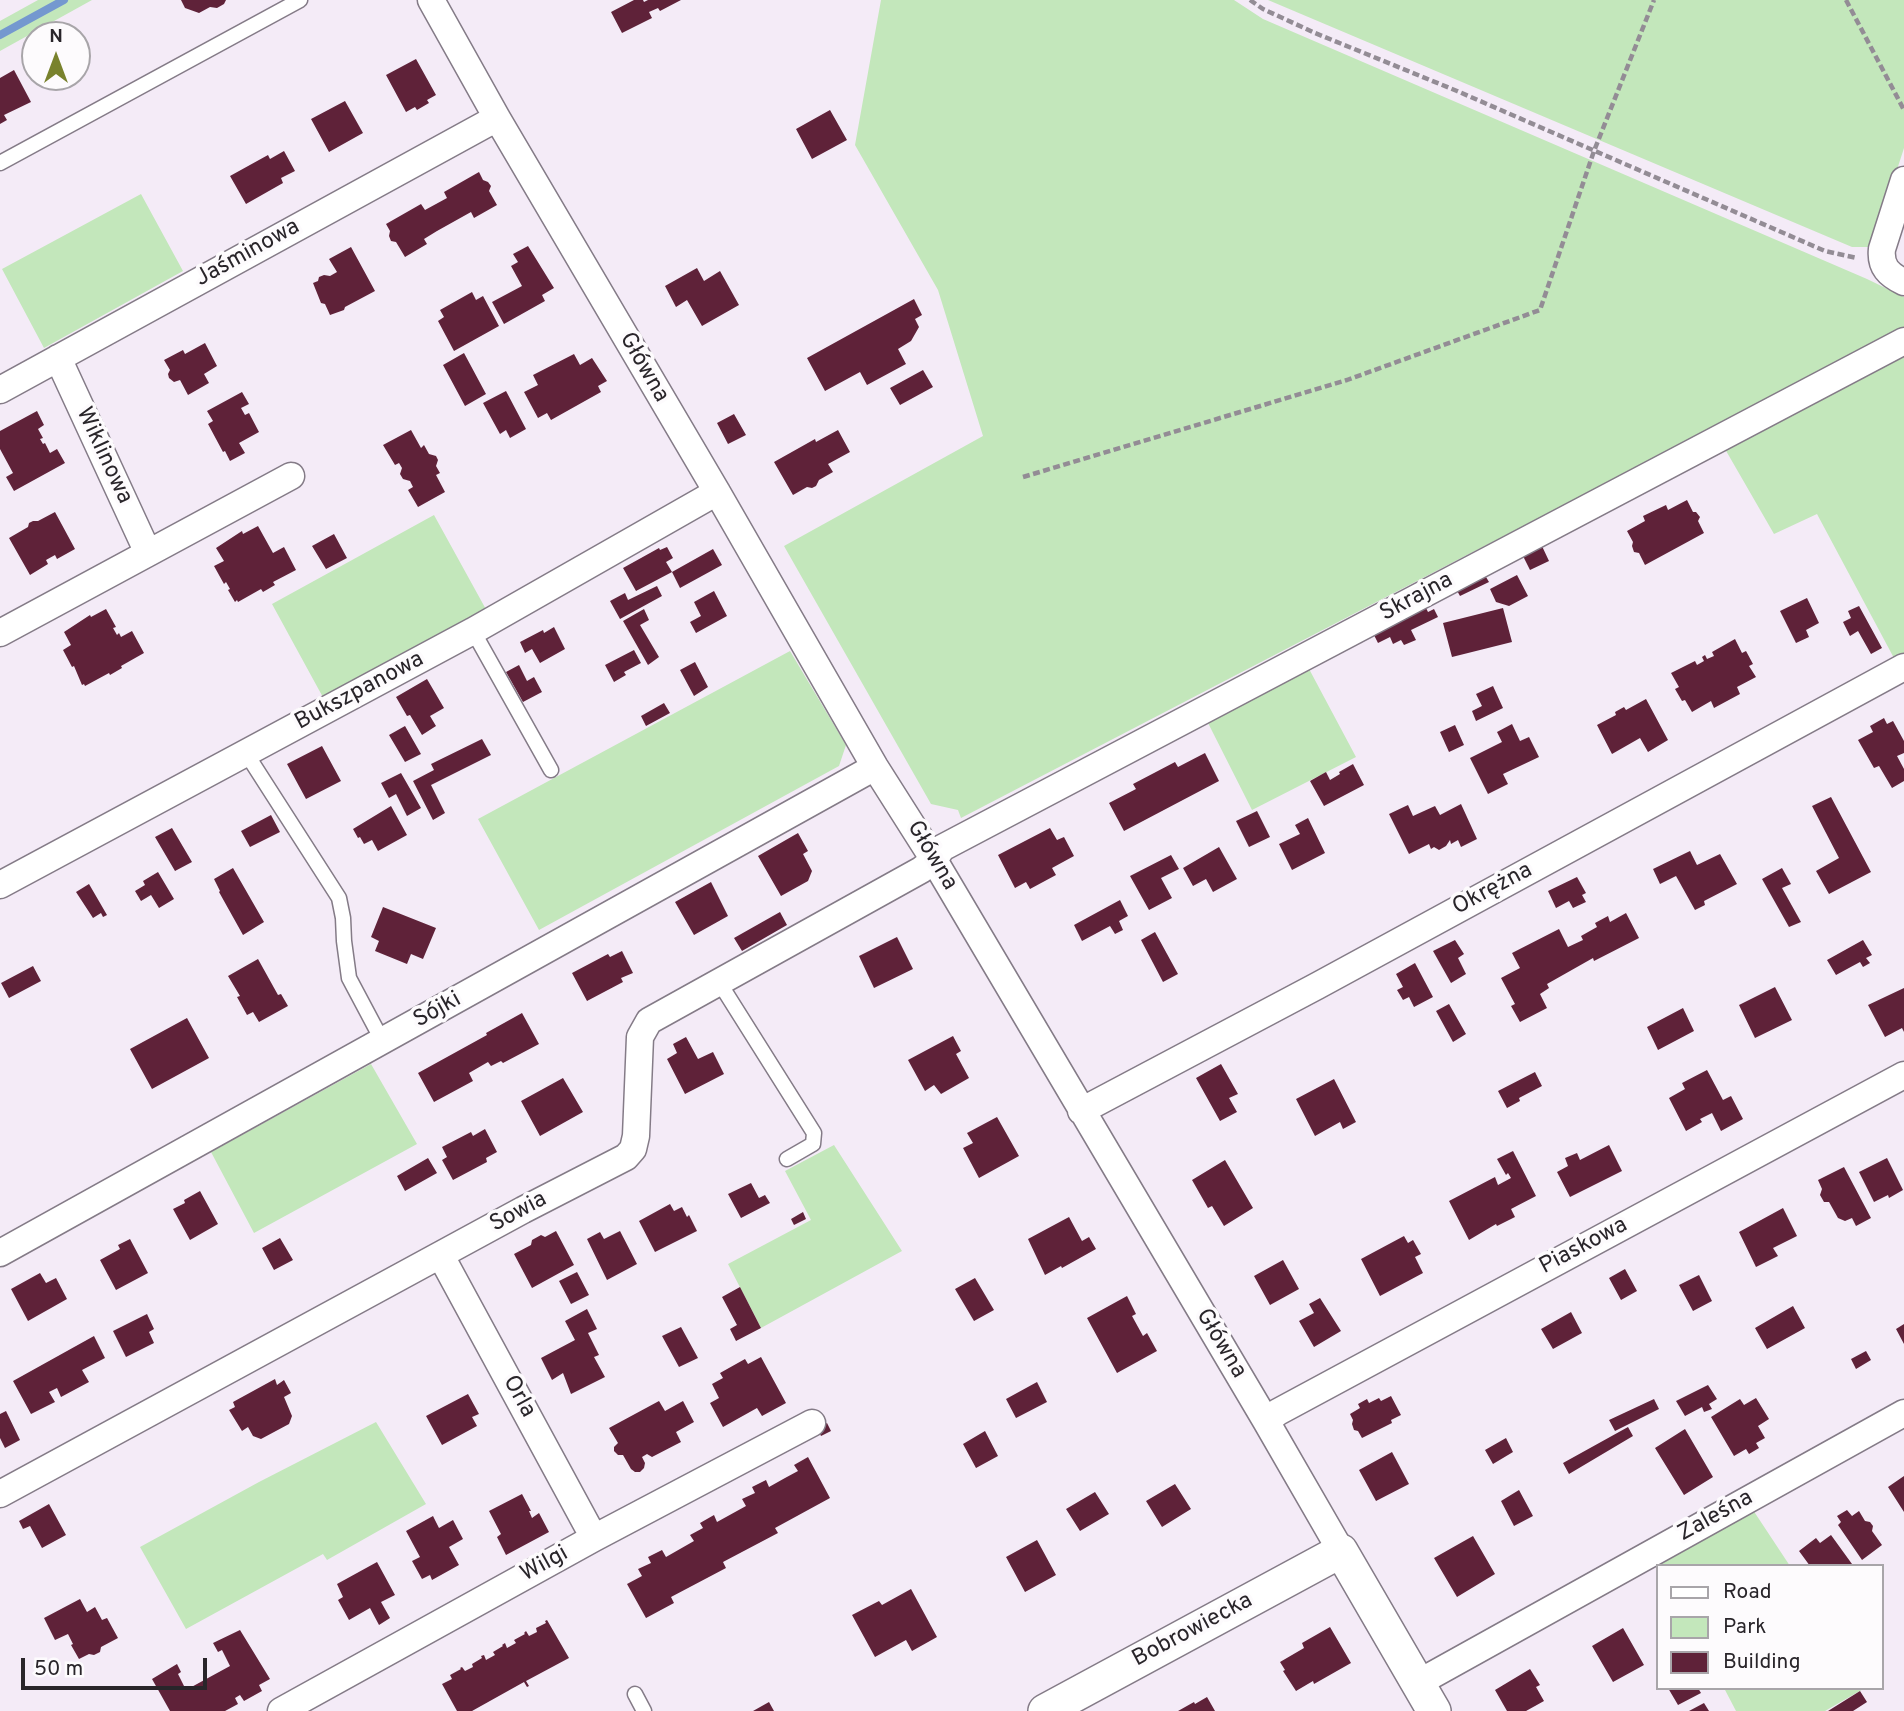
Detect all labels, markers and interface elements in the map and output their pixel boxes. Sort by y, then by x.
north arrow [21,21,91,91]
text: N [49,25,63,49]
street label: Jaśminowa [191,214,305,294]
street label: Główna [612,328,674,408]
street label: Wiklinowa [69,403,137,509]
street label: Skrajna [1376,567,1458,629]
street label: Bukszpanowa [291,647,429,737]
street label: Główna [900,816,962,896]
street label: Okrężna [1448,858,1538,922]
street label: Sójki [409,987,467,1035]
street label: Sowia [486,1187,552,1239]
street label: Piaskowa [1535,1212,1633,1282]
street label: Główna [1189,1304,1251,1384]
street label: Orla [495,1371,541,1423]
street label: Zaleśna [1674,1485,1758,1549]
street label: Wilgi [516,1541,574,1589]
legend [1656,1564,1883,1690]
text: Road [1723,1579,1772,1606]
street label: Bobrowiecka [1128,1588,1258,1674]
text: Park [1723,1614,1766,1641]
scale bar [24,1644,210,1688]
text: Building [1723,1649,1801,1676]
text: 50 m [34,1656,83,1683]

